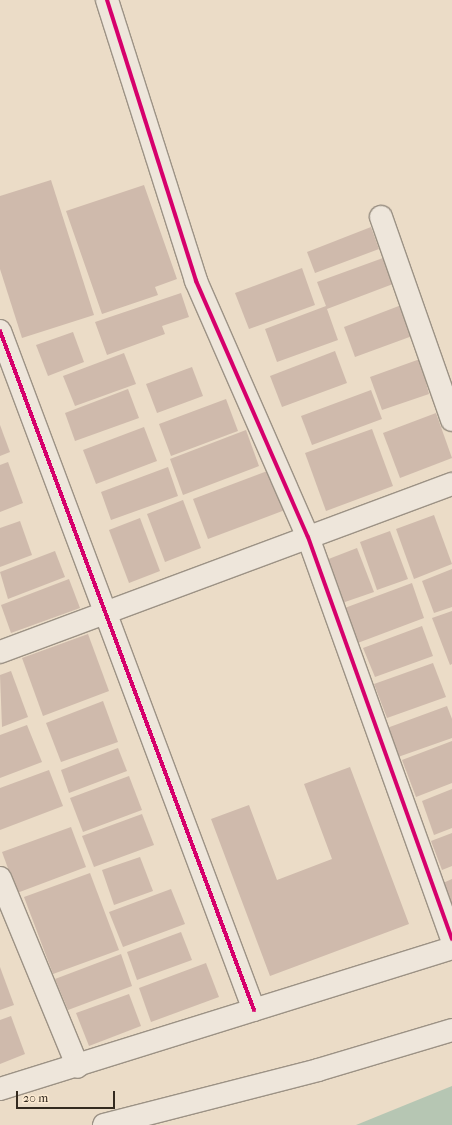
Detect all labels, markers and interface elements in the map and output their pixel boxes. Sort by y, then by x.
scale bar [18,1083,117,1109]
text: 20 m [23,1091,48,1105]

